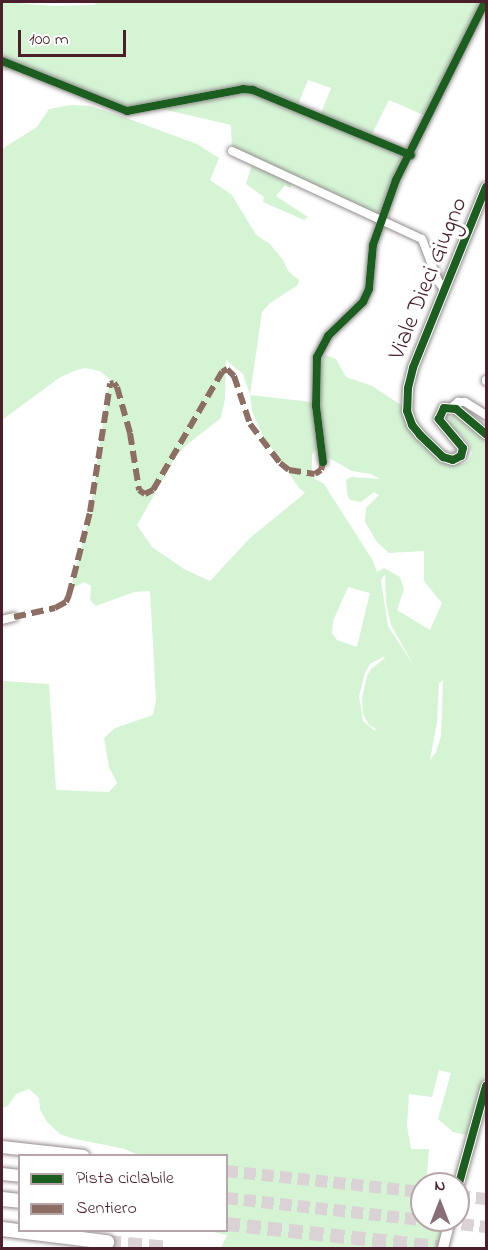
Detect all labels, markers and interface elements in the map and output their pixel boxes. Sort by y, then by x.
scale bar [21,18,129,56]
text: 100 m [29,27,69,53]
street label: Viale Dieci Giugno [383,194,475,364]
legend [18,1154,228,1232]
text: Pista ciclabile [76,1166,174,1192]
north arrow [410,1172,470,1232]
text: N [435,1174,445,1198]
text: Sentiero [76,1196,137,1222]

